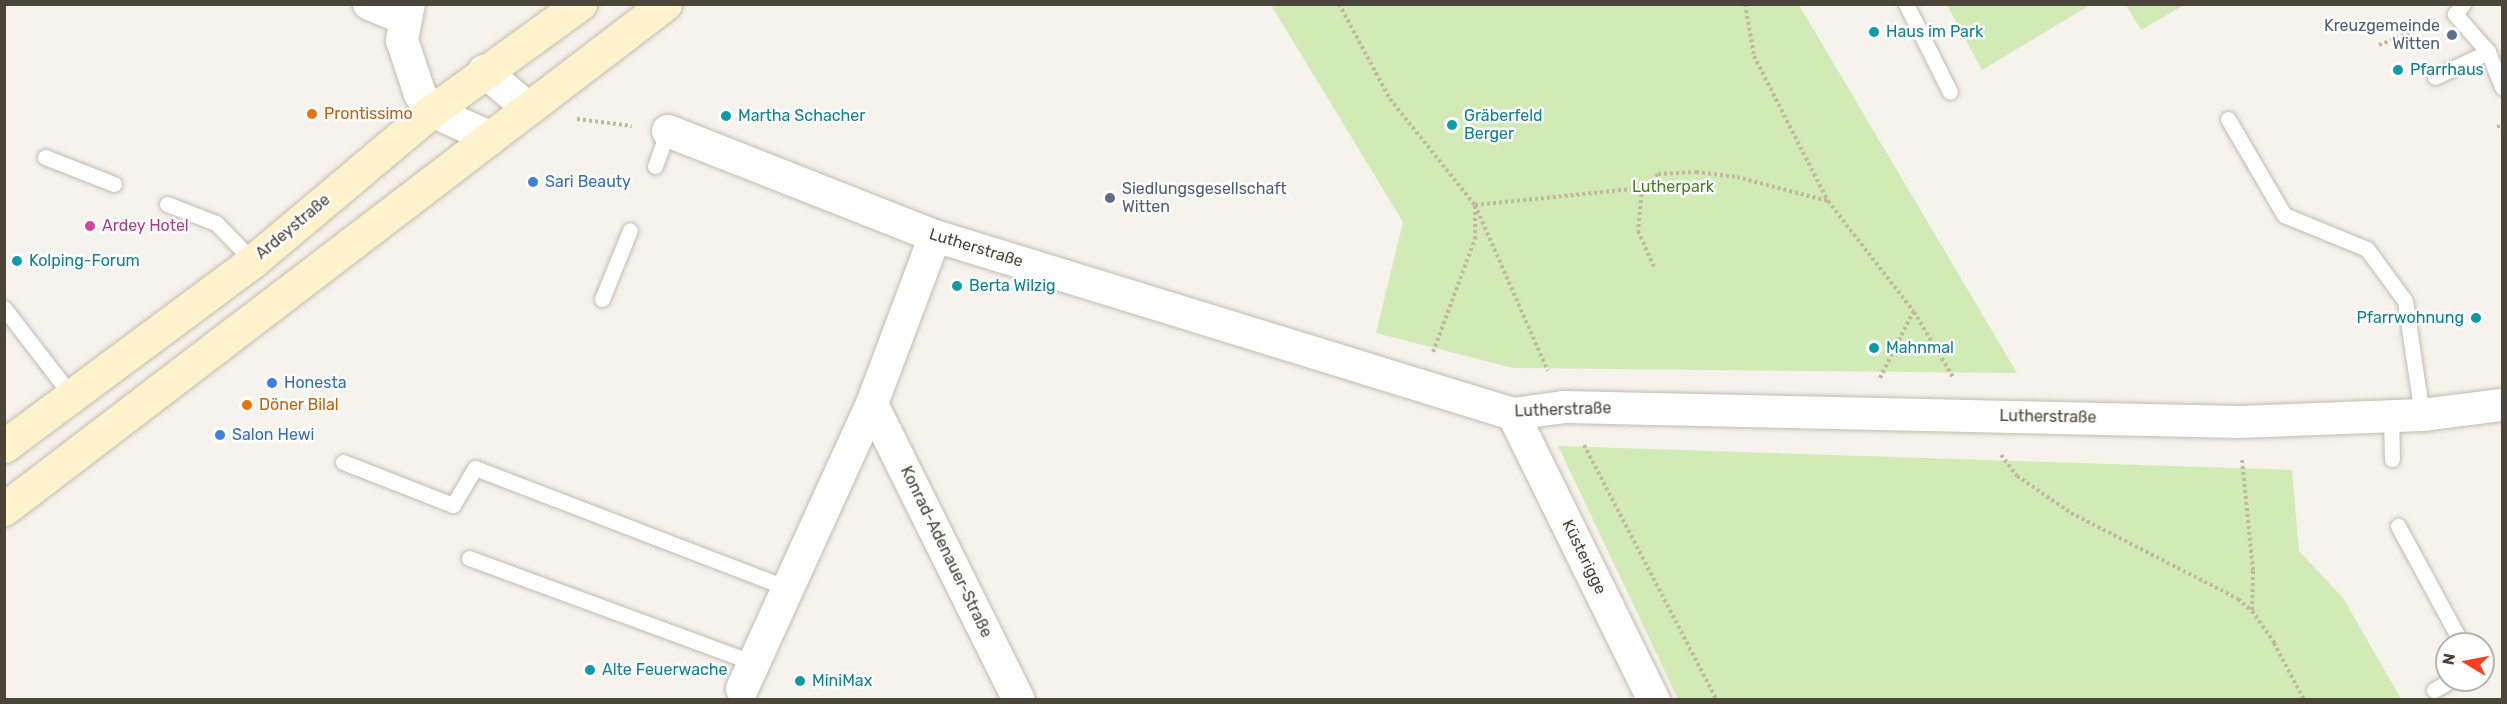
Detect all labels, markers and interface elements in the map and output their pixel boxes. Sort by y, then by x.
place label: Kreuzgemeinde Witten [2324,16,2440,54]
place label: Haus im Park [1886,22,1983,42]
marker: Haus im Park [1867,25,1881,39]
marker: Kreuzgemeinde Witten [2445,28,2459,42]
place label: Pfarrhaus [2410,60,2484,80]
marker: Pfarrhaus [2391,63,2405,77]
place label: Prontissimo [324,104,413,124]
place label: Martha Schacher [738,106,865,126]
place label: Gräberfeld Berger [1464,106,1543,144]
marker: Prontissimo [305,107,319,121]
marker: Martha Schacher [719,109,733,123]
marker: Gräberfeld Berger [1445,118,1459,132]
place label: Sari Beauty [545,172,631,192]
marker: Sari Beauty [526,175,540,189]
park label: Lutherpark [1632,177,1714,197]
place label: Siedlungsgesellschaft Witten [1122,179,1287,217]
street label: Ardeystraße [252,190,334,264]
marker: Siedlungsgesellschaft Witten [1103,191,1117,205]
place label: Ardey Hotel [102,216,189,236]
marker: Ardey Hotel [83,219,97,233]
street label: Lutherstraße [927,225,1025,271]
place label: Kolping-Forum [29,251,140,271]
marker: Kolping-Forum [10,254,24,268]
place label: Berta Wilzig [969,276,1056,296]
marker: Berta Wilzig [950,279,964,293]
place label: Pfarrwohnung [2357,308,2464,328]
marker: Pfarrwohnung [2469,311,2483,325]
place label: Mahnmal [1886,338,1954,358]
marker: Mahnmal [1867,341,1881,355]
place label: Honesta [284,373,346,393]
marker: Honesta [265,376,279,390]
place label: Döner Bilal [259,395,339,415]
marker: Döner Bilal [240,398,254,412]
street label: Lutherstraße [1514,399,1612,421]
street label: Lutherstraße [1999,407,2097,427]
place label: Salon Hewi [232,425,314,445]
marker: Salon Hewi [213,428,227,442]
street label: Konrad-Adenauer-Straße [896,463,996,641]
street label: Küsterigge [1558,517,1610,597]
north arrow [2435,632,2495,692]
text: N [2438,652,2459,666]
place label: Alte Feuerwache [602,660,727,680]
marker: Alte Feuerwache [583,663,597,677]
place label: MiniMax [812,671,872,691]
marker: MiniMax [793,674,807,688]

